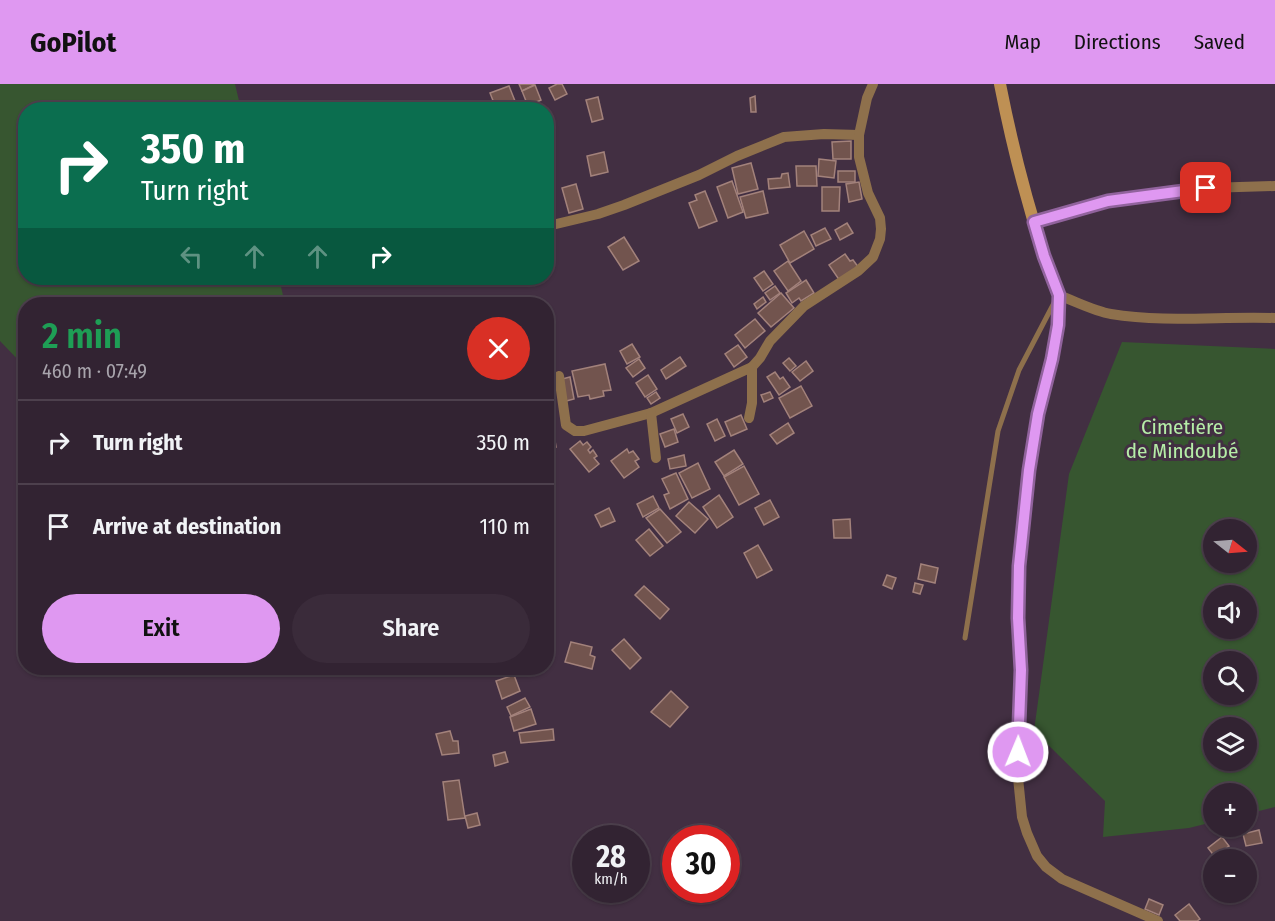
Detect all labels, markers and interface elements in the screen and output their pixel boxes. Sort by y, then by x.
text: GoPilot [30,26,116,59]
text: Map [1004,29,1041,55]
text: Directions [1074,29,1161,55]
text: Saved [1194,29,1245,55]
text: 350 m [141,124,245,174]
icon: right [42,126,120,204]
pin [1180,162,1231,213]
icon: arrive [1189,171,1222,204]
text: Turn right [141,175,249,207]
icon: left [175,240,208,273]
icon: ahead [238,240,271,273]
icon: ahead [301,240,334,273]
icon: right [364,240,397,273]
text: 2 min [42,314,122,358]
button: close [467,317,530,380]
text: 460 m · 07:49 [42,359,147,383]
park label: Cimetière de Mindoubé [1126,414,1238,464]
icon: right [42,426,75,459]
text: Turn right [93,429,182,456]
text: 350 m [476,429,530,456]
icon: arrive [42,510,75,543]
text: Arrive at destination [93,513,281,540]
text: 110 m [480,513,530,540]
north arrow [1203,519,1257,573]
map controls [1203,519,1257,903]
button: sound [1203,585,1257,639]
button: Exit [42,594,280,663]
button: Share [292,594,530,663]
button: search [1203,651,1257,705]
button: layers [1203,717,1257,771]
position arrow [986,720,1050,784]
button: + [1203,783,1257,837]
speed limit sign: 30 [662,825,740,903]
text: 28 [596,839,626,875]
button: − [1203,849,1257,903]
text: km/h [594,870,628,888]

